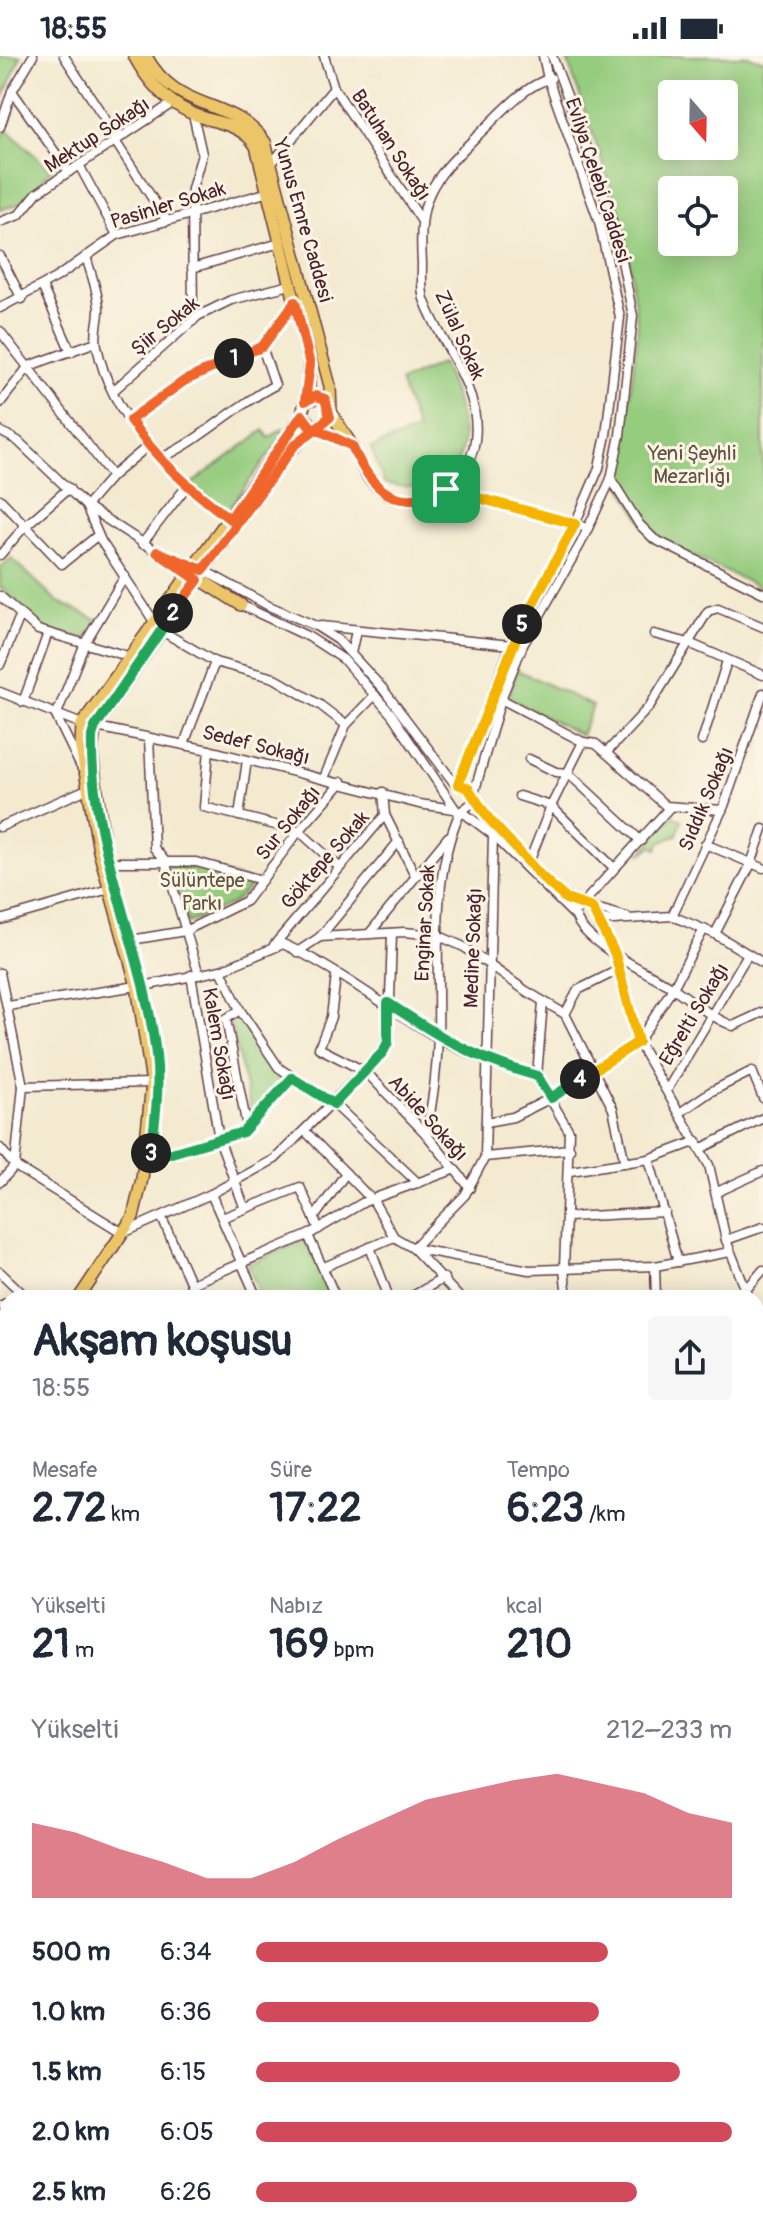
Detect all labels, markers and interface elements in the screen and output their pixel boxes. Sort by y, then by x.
text: 18:55 [40,10,107,47]
north arrow [658,80,738,160]
map controls [658,80,738,256]
street label: Batuhan Sokağı [346,85,436,205]
street label: Mektup Sokağı [40,92,154,178]
street label: Evliya Çelebi Caddesi [560,95,636,265]
street label: Yunus Emre Caddesi [267,134,338,305]
street label: Pasinler Sokak [108,175,229,234]
button: locate [658,176,738,256]
street label: Zülal Sokak [429,286,491,384]
street label: Şiir Sokak [126,290,205,361]
pin: 1 [214,338,254,378]
text: 1 [230,344,238,372]
park label: Yeni Şeyhli Mezarlığı [647,441,736,489]
pin [412,455,480,523]
icon: arrive [424,467,468,511]
pin: 2 [153,593,193,633]
text: 2 [167,599,179,627]
pin: 5 [502,604,542,644]
text: 5 [516,610,528,638]
street label: Sedef Sokağı [200,720,312,770]
street label: Sıddık Sokağı [673,743,739,855]
street label: Sur Sokağı [250,781,326,865]
street label: Göktepe Sokak [275,805,375,914]
street label: Enginar Sokak [409,863,441,982]
park label: Sülüntepe Parkı [159,868,245,916]
street label: Medine Sokağı [458,888,488,1008]
street label: Eğrelti Sokağı [654,958,734,1070]
street label: Kalem Sokağı [197,986,241,1102]
pin: 4 [560,1059,600,1099]
text: 4 [574,1065,586,1093]
street label: Abide Sokağı [383,1070,473,1166]
pin: 3 [131,1133,171,1173]
text: 3 [145,1139,157,1167]
text: Akşam koşusu [32,1314,292,1369]
button: share [648,1316,732,1400]
text: 18:55 [32,1372,90,1404]
text: Mesafe [32,1456,97,1484]
text: Süre [269,1456,312,1484]
text: Tempo [507,1456,570,1484]
text: 2.72 [32,1484,107,1533]
text: 17:22 [269,1484,362,1533]
text: 6:23 [507,1484,584,1533]
text: km [107,1500,140,1528]
text: /km [584,1500,626,1528]
text: Yükselti [32,1592,105,1620]
text: Nabız [269,1592,323,1620]
text: kcal [507,1592,542,1620]
text: 21 [32,1620,70,1669]
text: 169 [269,1620,329,1669]
text: 210 [507,1620,572,1669]
text: m [70,1636,94,1664]
text: bpm [329,1636,374,1664]
text: Yükselti [32,1714,118,1746]
text: 212–233 m [606,1714,732,1746]
text: 500 m [32,1936,110,1968]
text: 6:34 [160,1936,212,1968]
text: 1.0 km [32,1996,105,2028]
text: 6:36 [160,1996,212,2028]
text: 1.5 km [32,2056,102,2088]
text: 6:15 [160,2056,206,2088]
text: 2.0 km [32,2116,110,2148]
text: 6:05 [160,2116,214,2148]
text: 2.5 km [32,2176,106,2208]
text: 6:26 [160,2176,212,2208]

